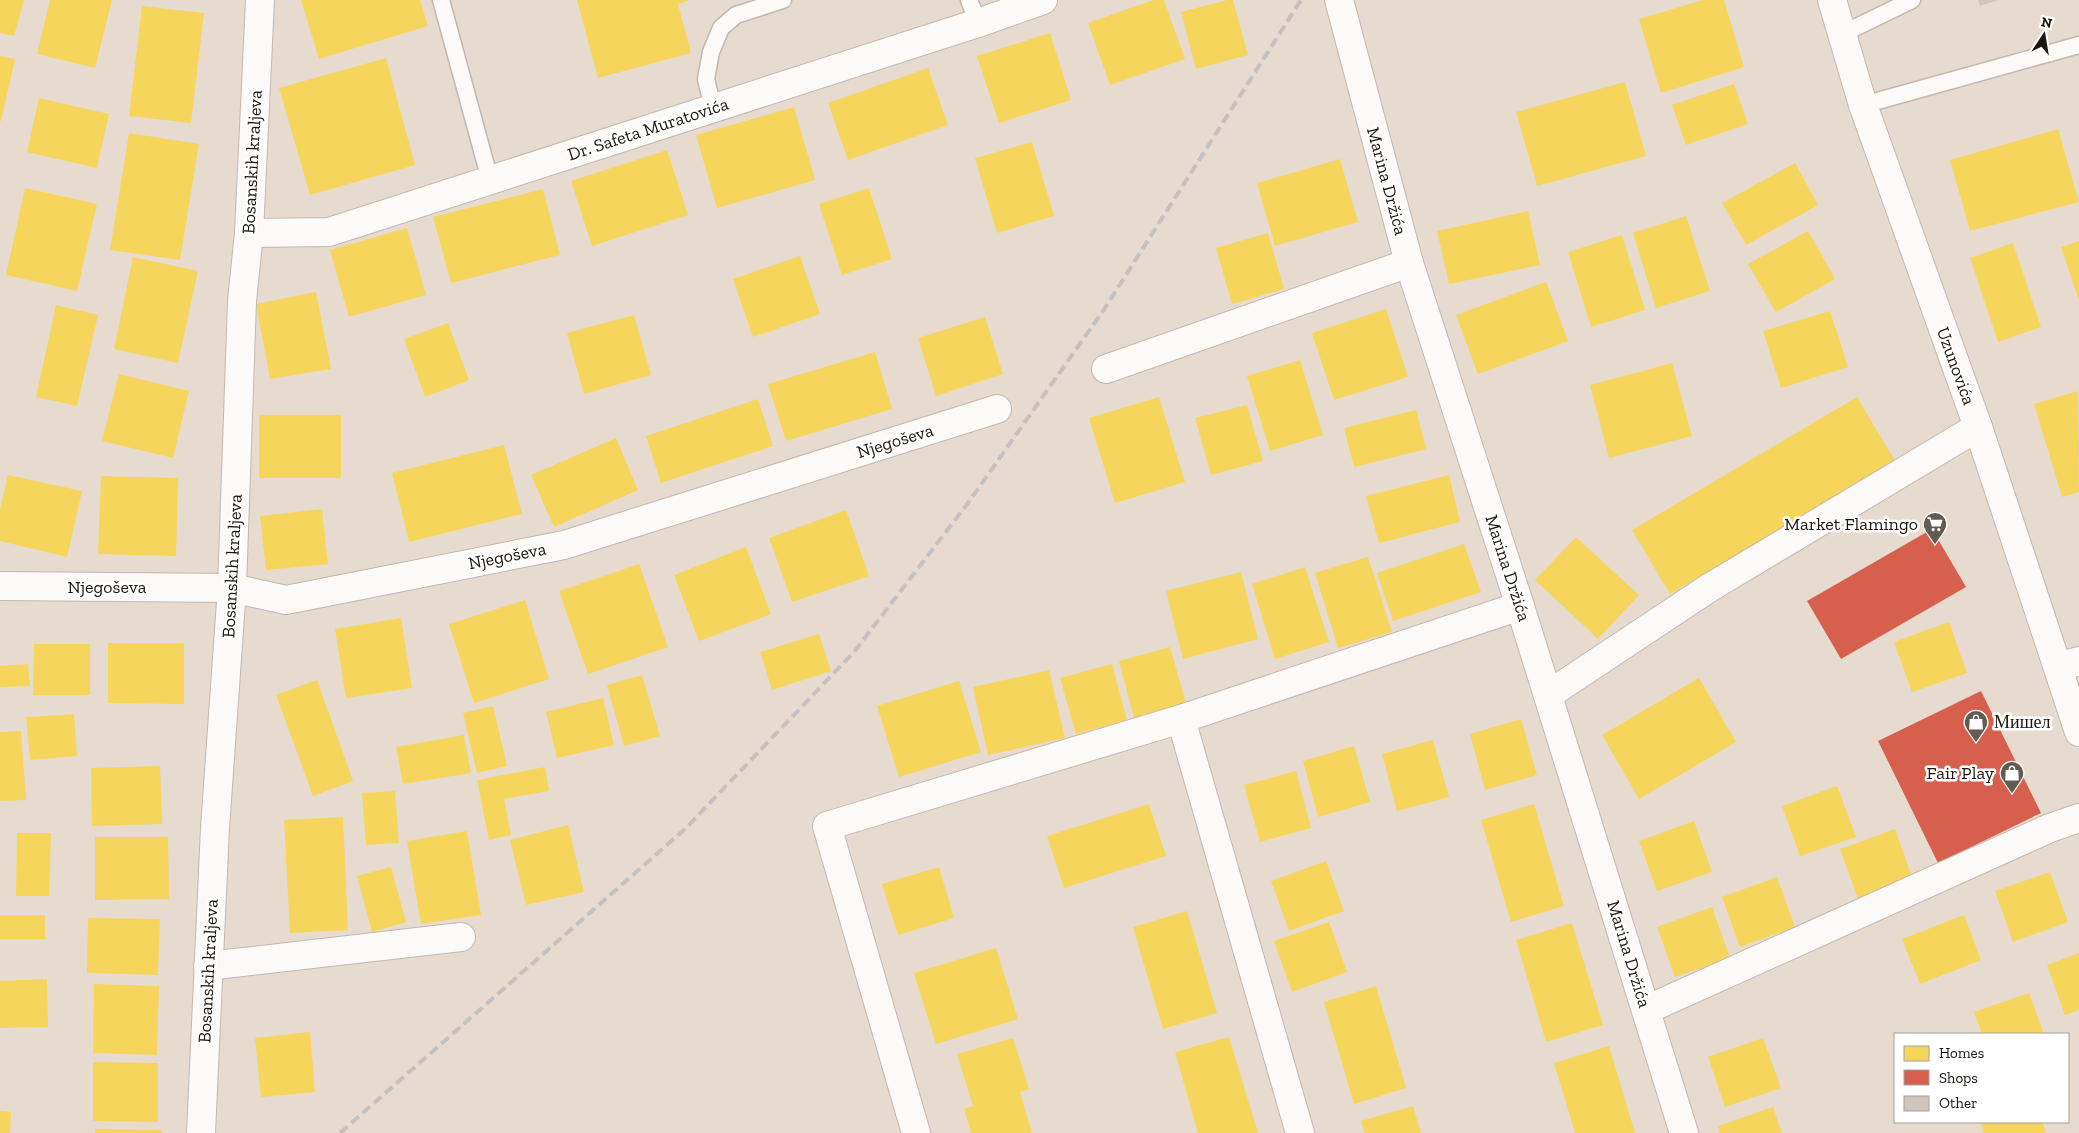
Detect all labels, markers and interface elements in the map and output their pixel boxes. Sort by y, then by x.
north arrow [2019,10,2069,60]
text: N [2040,13,2054,32]
street label: Bosanskih kraljeva [237,89,267,235]
street label: Dr. Safeta Muratovića [565,92,732,165]
street label: Marina Držića [1362,125,1412,238]
street label: Uzunovića [1932,324,1980,408]
street label: Njegoševa [854,419,936,463]
street label: Bosanskih kraljeva [217,493,247,639]
supermarket icon: Market Flamingo [1922,511,1948,545]
street label: Marina Držića [1480,512,1536,624]
place label: Market Flamingo [1784,513,1918,535]
street label: Njegoševa [466,538,548,574]
street label: Njegoševa [68,576,147,598]
shop icon: Мишел [1963,709,1989,743]
place label: Мишел [1994,711,2050,733]
shop icon: Fair Play [1999,760,2025,794]
place label: Fair Play [1926,762,1995,784]
street label: Bosanskih kraljeva [193,898,223,1044]
street label: Marina Držića [1602,898,1656,1010]
legend [1894,1033,2069,1123]
text: Homes [1939,1044,1984,1062]
text: Shops [1939,1069,1978,1087]
text: Other [1939,1094,1977,1112]

